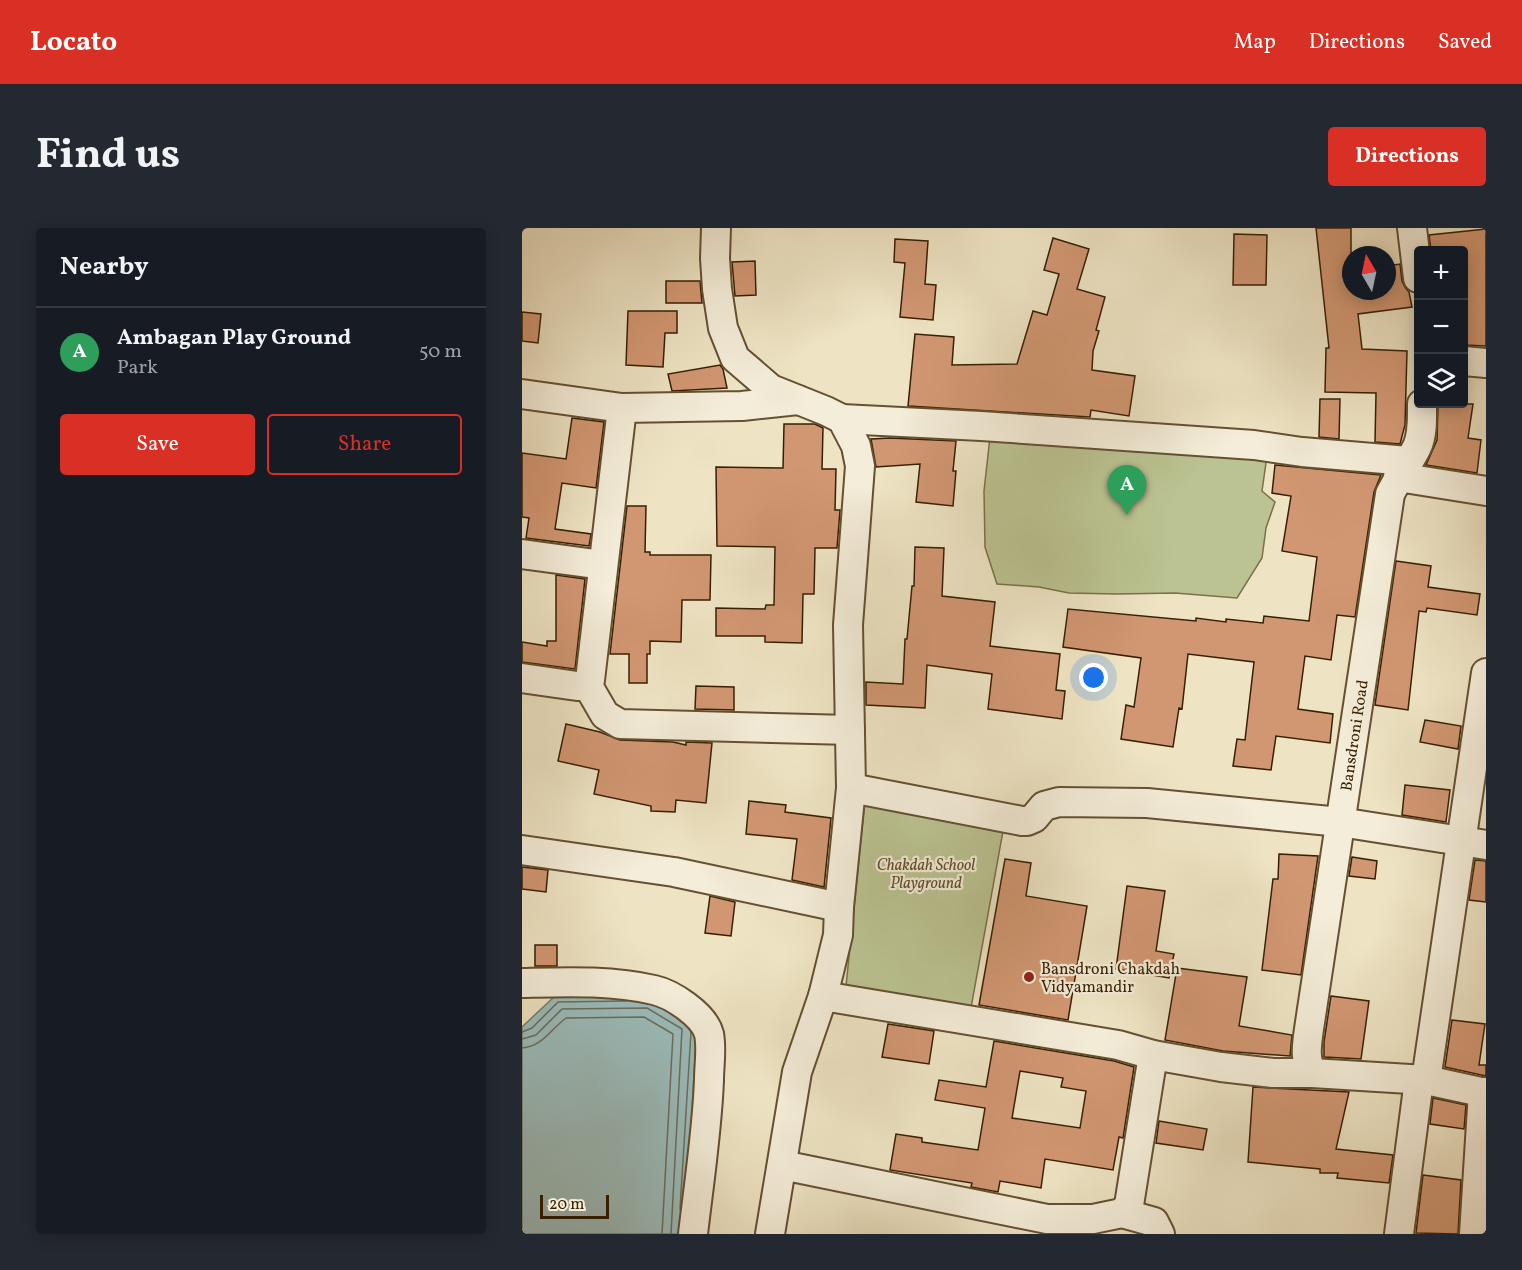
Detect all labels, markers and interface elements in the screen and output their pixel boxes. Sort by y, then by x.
text: Locato [30,23,117,62]
text: Map [1234,28,1276,57]
text: Directions [1309,28,1405,57]
text: Saved [1438,28,1492,57]
text: Find us [36,127,180,186]
button: Directions [1328,127,1486,186]
north arrow [1342,246,1396,300]
map controls [1414,246,1468,408]
button: + [1414,246,1468,300]
text: Nearby [60,249,149,285]
button: − [1414,300,1468,354]
text: Ambagan Play Ground [117,323,351,354]
text: A [72,338,87,366]
text: 50 m [419,338,462,366]
text: Park [117,354,158,382]
button: layers [1414,354,1468,408]
button: Save [60,414,255,475]
button: Share [267,414,462,475]
pin: A [1108,466,1146,515]
your location [1079,663,1108,692]
street label: Bansdroni Road [1336,678,1375,793]
park label: Chakdah School Playground [877,855,975,895]
place label: Bansdroni Chakdah Vidyamandir [1041,959,1180,999]
marker: Bansdroni Chakdah Vidyamandir [1022,970,1036,984]
scale bar [540,1192,609,1220]
text: 20 m [549,1194,584,1216]

